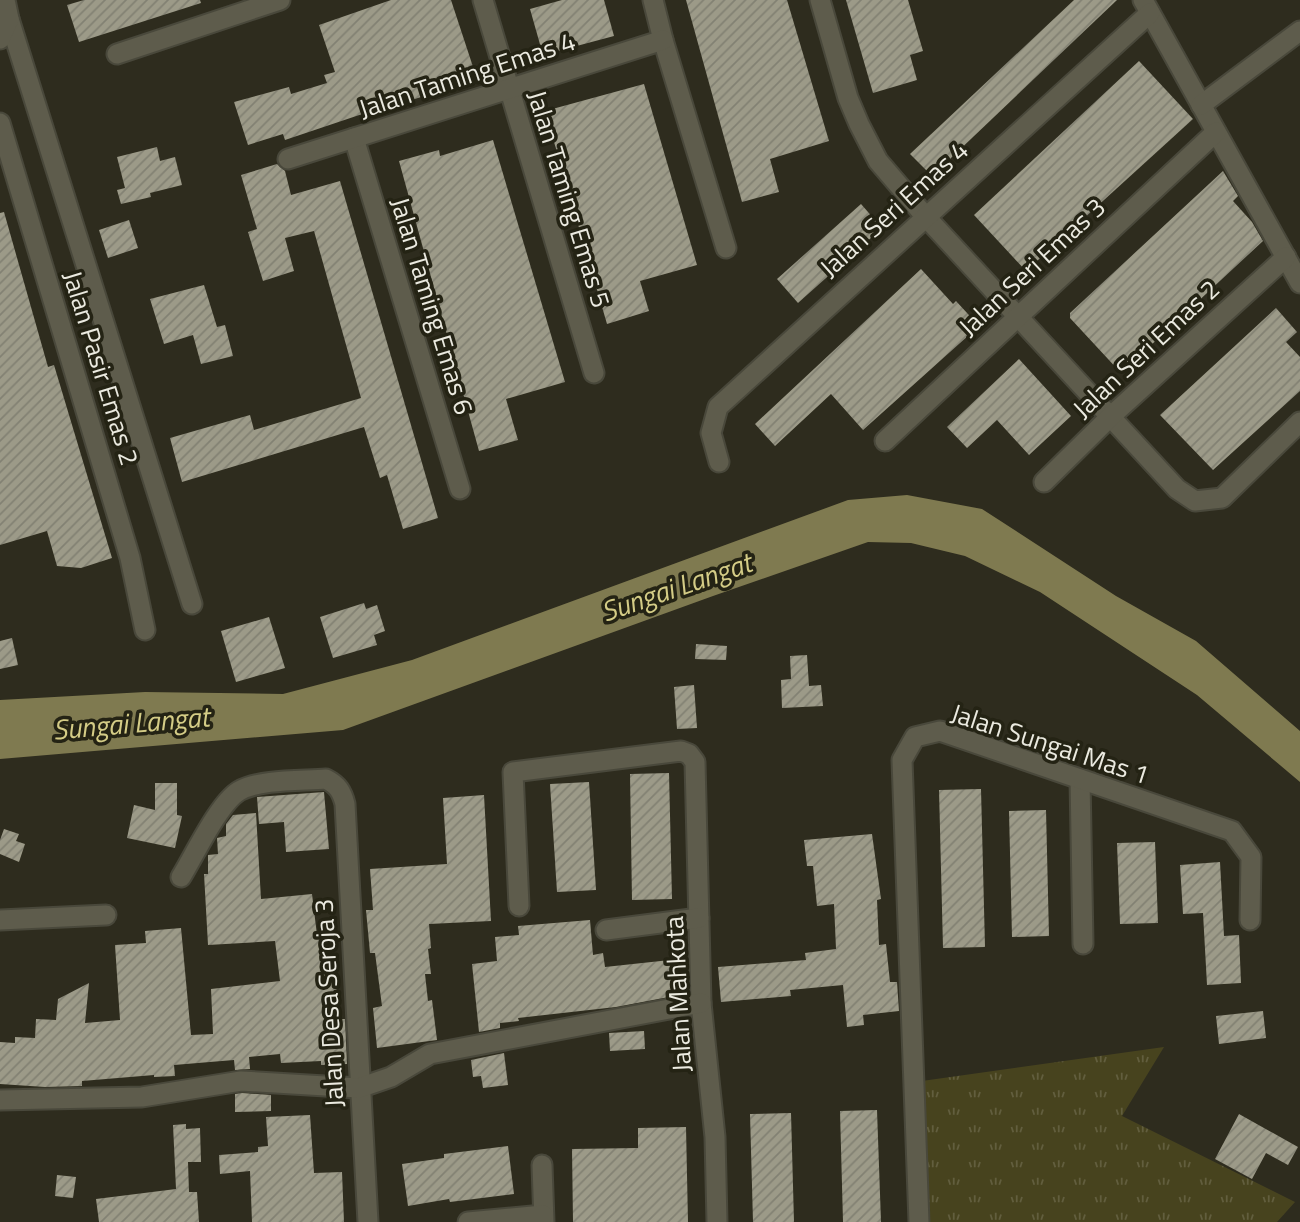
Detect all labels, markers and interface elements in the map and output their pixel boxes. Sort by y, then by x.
street label: Jalan Taming Emas 4 [354,21,580,128]
street label: Jalan Taming Emas 5 [518,85,621,312]
street label: Jalan Seri Emas 4 [811,131,977,286]
street label: Jalan Seri Emas 3 [949,188,1114,345]
street label: Jalan Taming Emas 6 [381,192,484,419]
street label: Jalan Pasir Emas 2 [53,266,150,470]
street label: Jalan Seri Emas 2 [1063,270,1228,427]
water label: Sungai Langat [595,540,760,632]
street label: Jalan Sungai Mas 1 [946,693,1154,794]
water label: Sungai Langat [51,694,214,751]
street label: Jalan Desa Seroja 3 [304,898,353,1108]
street label: Jalan Mahkota [654,915,701,1073]

